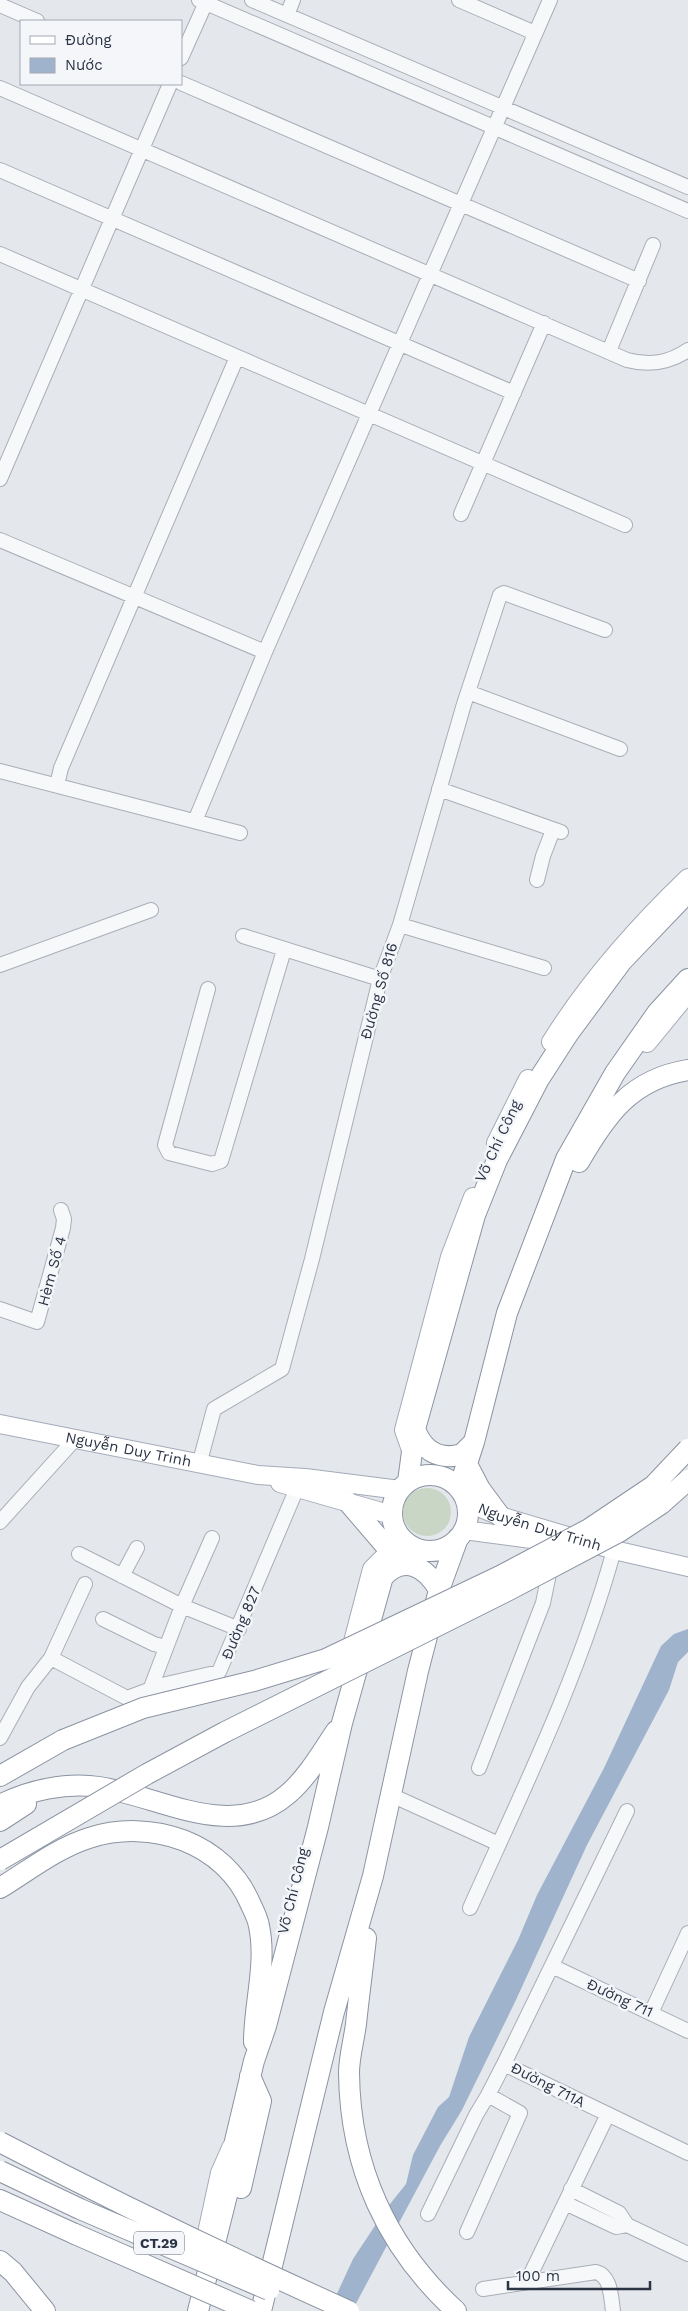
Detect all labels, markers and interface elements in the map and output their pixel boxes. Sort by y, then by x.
legend [20,20,182,85]
text: Đường [65,31,112,49]
text: Nước [65,56,103,74]
street label: Đường Số 816 [357,941,401,1041]
street label: Võ Chí Công [471,1097,525,1185]
street label: Hèm Số 4 [34,1234,70,1308]
street label: Nguyễn Duy Trinh [64,1428,193,1471]
street label: Nguyễn Duy Trinh [476,1499,603,1555]
street label: Đường 827 [218,1584,264,1662]
street label: Võ Chí Công [274,1846,312,1936]
street label: Đường 711 [584,1975,656,2021]
street label: Đường 711A [508,2059,588,2111]
road number: CT.29 [134,2232,184,2254]
scale bar [508,2258,650,2290]
text: 100 m [516,2267,560,2285]

